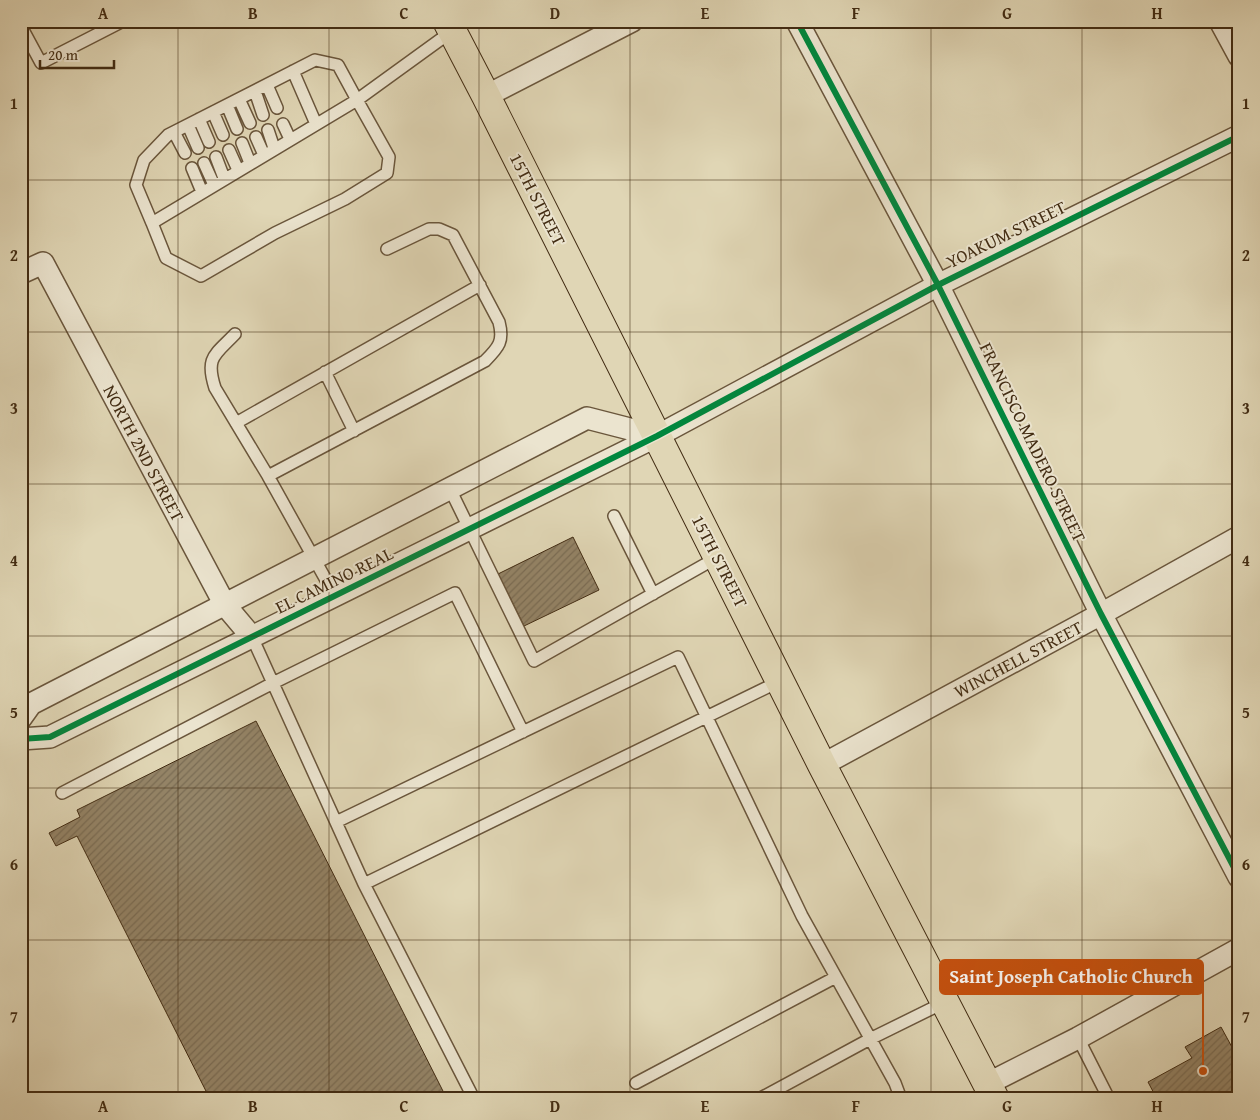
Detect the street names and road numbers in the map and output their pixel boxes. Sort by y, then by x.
street label: 15TH STREET [503,148,573,250]
street label: YOAKUM STREET [942,193,1070,275]
street label: FRANCISCO MADERO STREET [973,338,1093,546]
street label: NORTH 2ND STREET [96,380,192,526]
street label: 15TH STREET [685,510,755,612]
street label: EL CAMINO REAL [270,540,398,620]
street label: WINCHELL STREET [949,614,1087,704]

